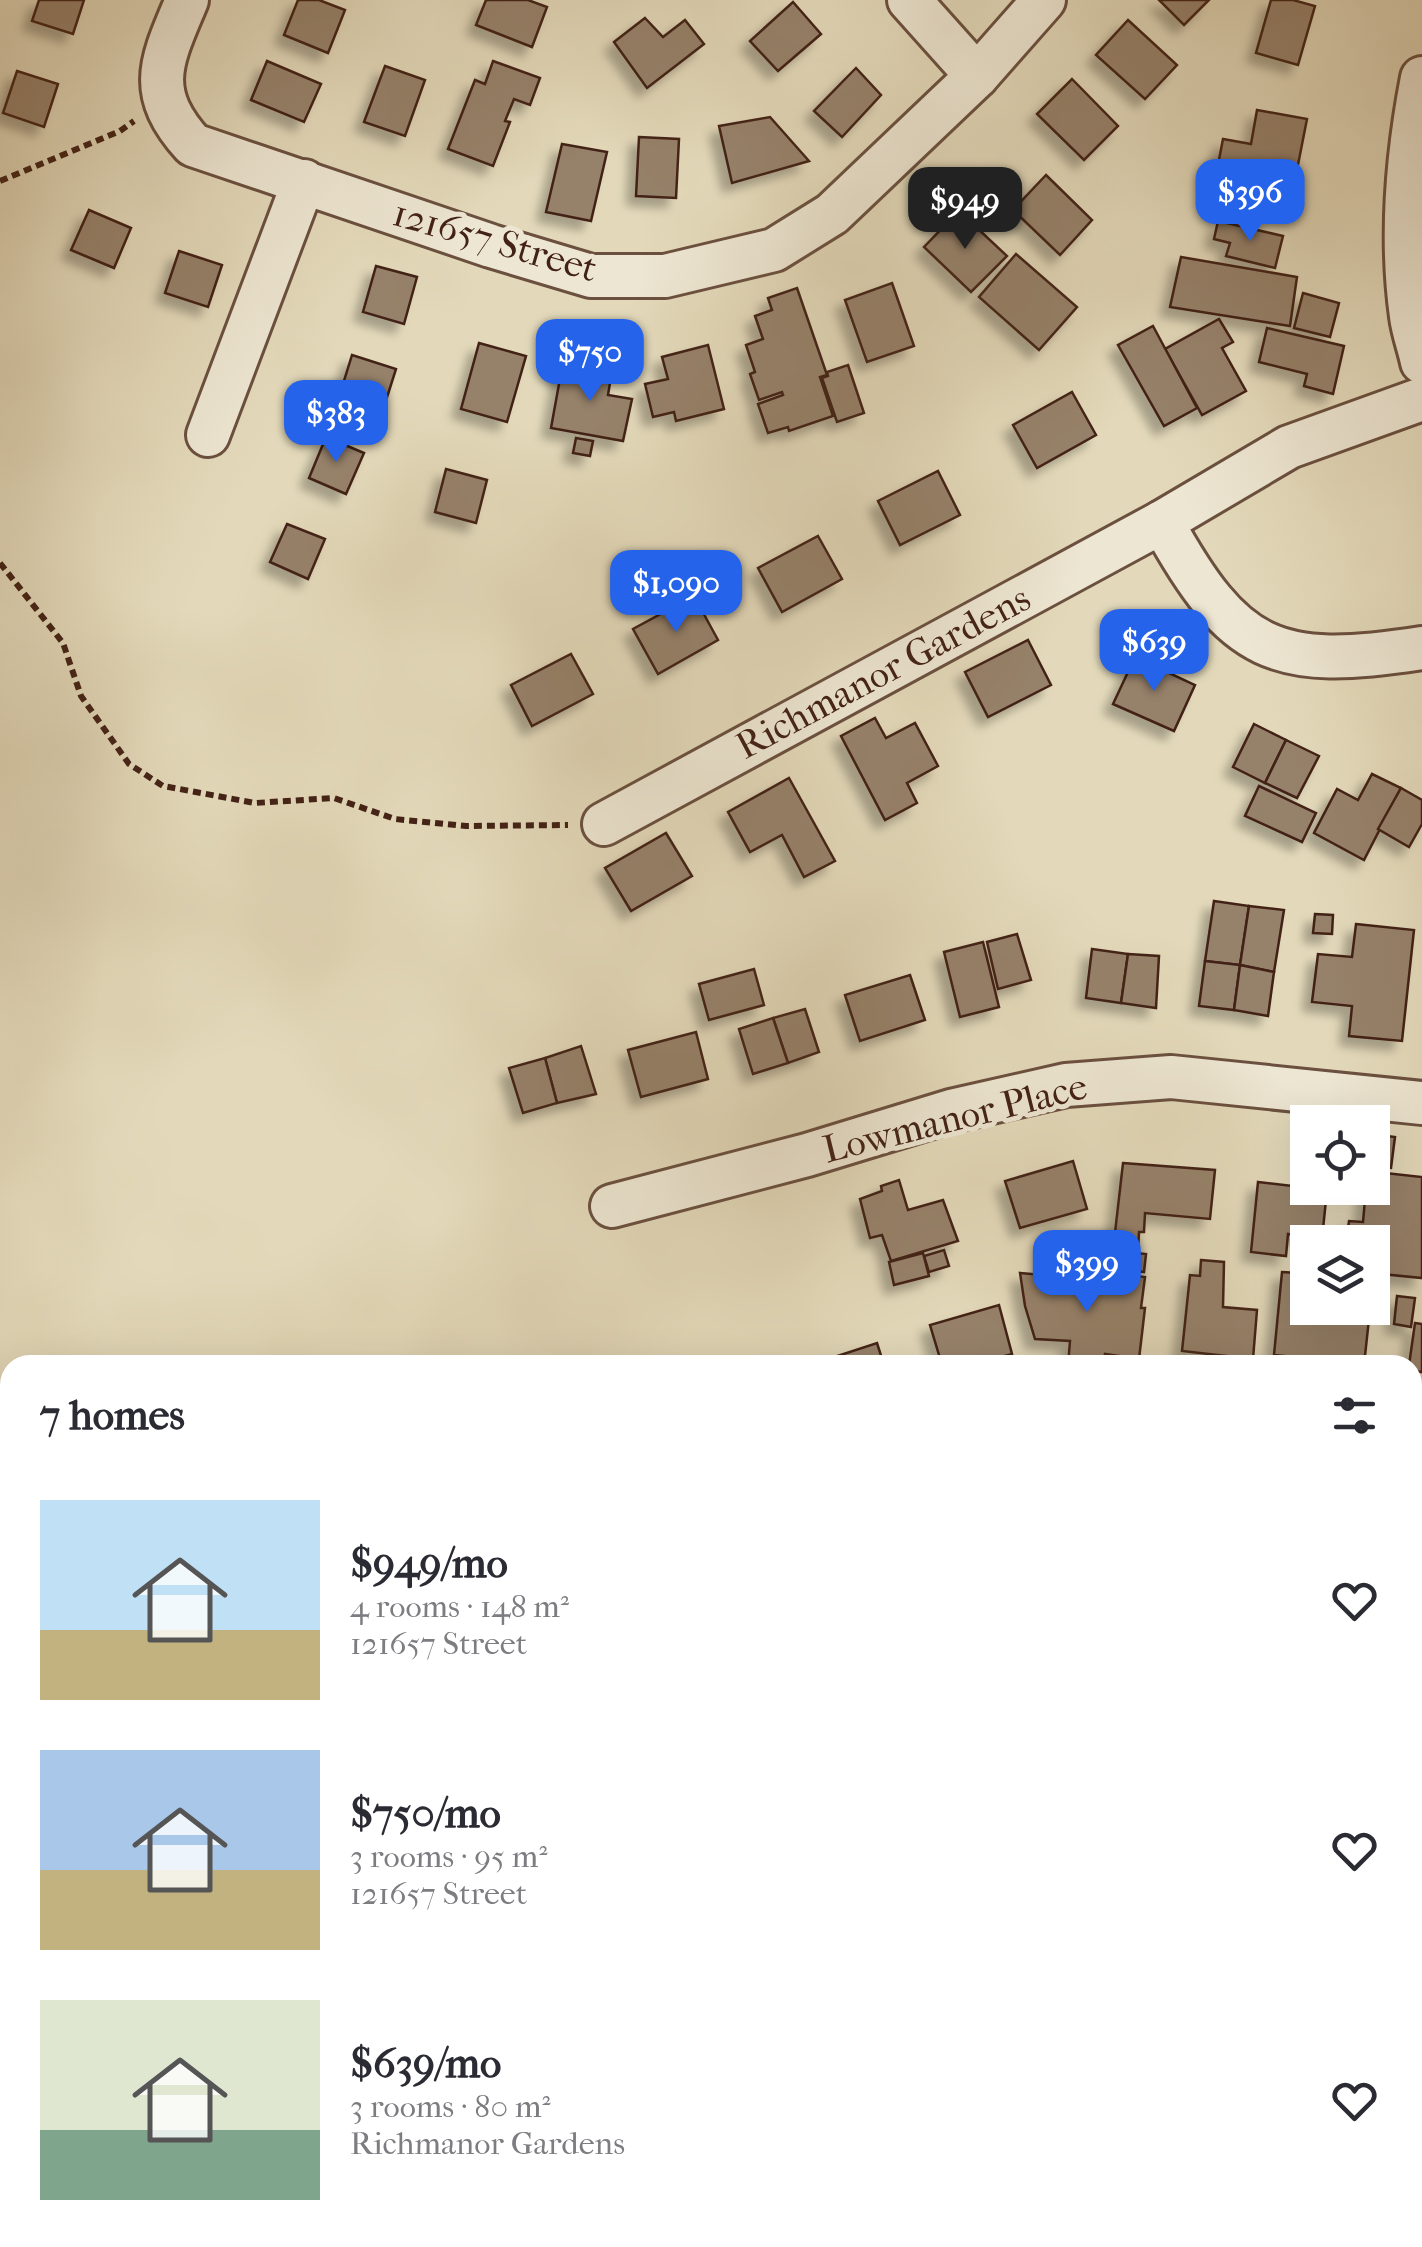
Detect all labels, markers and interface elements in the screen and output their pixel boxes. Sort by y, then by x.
pin: $396 [1191,159,1309,244]
pin: $949 [906,167,1024,252]
text: $396 [1218,173,1282,210]
text: $949 [930,181,1000,218]
street label: 121657 Street [388,190,603,292]
pin: $750 [531,319,649,404]
text: $750 [558,333,622,370]
pin: $383 [277,380,395,465]
text: $383 [306,394,366,431]
pin: $1,090 [595,550,757,635]
text: $1,090 [632,564,720,601]
street label: Richmanor Gardens [728,575,1038,769]
pin: $639 [1095,609,1213,694]
text: $639 [1122,623,1186,660]
street label: Lowmanor Place [818,1063,1092,1173]
map controls [1290,1105,1390,1325]
button: locate [1290,1105,1390,1205]
button: layers [1290,1225,1390,1325]
pin: $399 [1028,1230,1146,1315]
text: $399 [1055,1244,1119,1281]
icon: filters [1327,1388,1382,1443]
text: 7 homes [40,1391,185,1440]
text: $949/mo [350,1539,508,1588]
icon: home [120,1540,240,1660]
icon: heart [1327,1573,1382,1628]
text: 4 rooms · 148 m² [350,1588,569,1625]
text: 121657 Street [350,1625,527,1662]
text: $750/mo [350,1789,501,1838]
icon: home [120,1790,240,1910]
icon: heart [1327,1823,1382,1878]
text: 3 rooms · 95 m² [350,1838,547,1875]
text: 121657 Street [350,1875,527,1912]
text: $639/mo [350,2039,501,2088]
icon: home [120,2040,240,2160]
icon: heart [1327,2073,1382,2128]
text: 3 rooms · 80 m² [350,2088,551,2125]
text: Richmanor Gardens [350,2125,625,2162]

